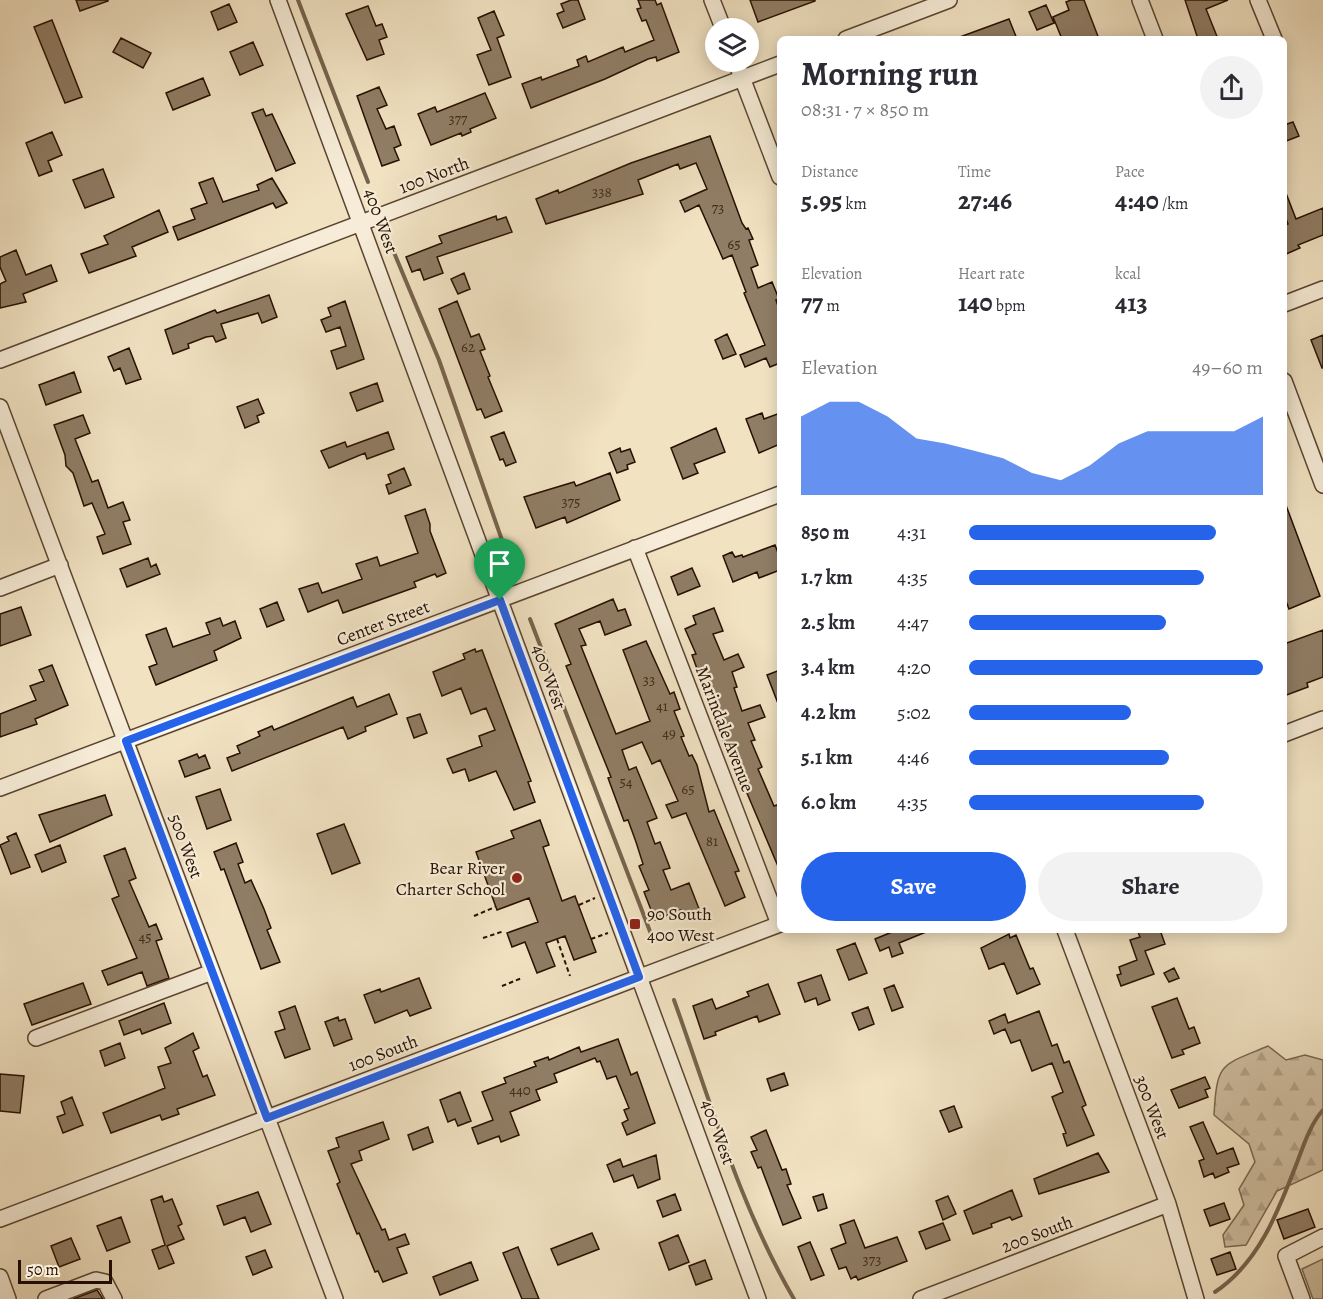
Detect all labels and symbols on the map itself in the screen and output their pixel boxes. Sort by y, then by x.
house number: 377 [449,109,468,129]
street label: 100 North [396,151,473,199]
house number: 338 [592,182,612,202]
street label: 400 West [358,185,404,257]
house number: 73 [712,198,724,218]
house number: 65 [727,234,741,254]
house number: 62 [461,337,475,357]
house number: 375 [562,492,581,512]
pin [474,538,525,600]
street label: Center Street [333,594,433,652]
street label: 400 West [526,641,572,713]
street label: Marindale Avenue [690,663,760,795]
house number: 33 [643,670,655,690]
house number: 41 [656,696,668,716]
house number: 49 [662,723,676,743]
house number: 54 [619,772,633,792]
house number: 65 [681,779,695,799]
street label: 500 West [163,810,209,882]
house number: 81 [706,831,718,851]
place label: Bear River Charter School [396,856,506,901]
marker: Bear River Charter School [510,871,524,885]
place label: 90 South 400 West [647,902,715,947]
marker: 90 South 400 West [628,917,642,931]
house number: 45 [138,927,152,947]
street label: 100 South [345,1029,421,1077]
street label: 300 West [1129,1071,1175,1143]
house number: 440 [509,1080,531,1100]
street label: 400 West [695,1096,741,1168]
street label: 200 South [998,1209,1077,1259]
house number: 373 [863,1250,881,1270]
scale bar [18,1257,112,1284]

